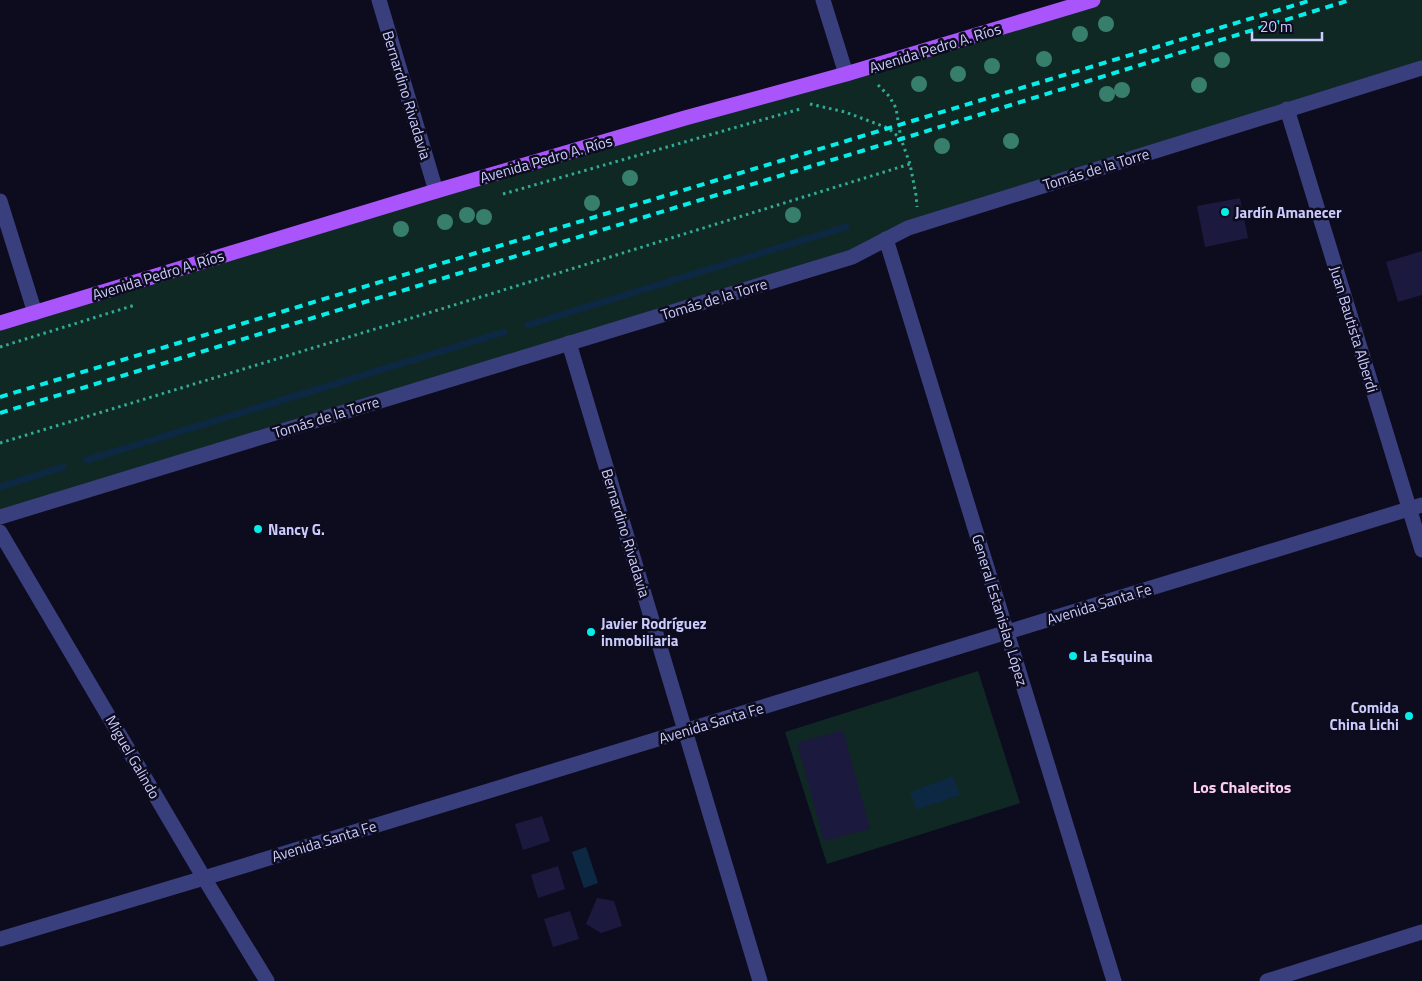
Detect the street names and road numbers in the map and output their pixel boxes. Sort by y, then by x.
street label: Avenida Pedro A. Ríos [866,17,1004,79]
street label: Bernardino Rivadavia [376,28,438,163]
street label: Avenida Pedro A. Ríos [477,129,615,189]
street label: Tomás de la Torre [1040,142,1152,196]
street label: Avenida Pedro A. Ríos [89,244,227,306]
street label: Juan Bautista Alberdi [1324,263,1384,395]
street label: Tomás de la Torre [658,272,770,326]
street label: Tomás de la Torre [270,390,382,444]
street label: Bernardino Rivadavia [595,466,657,601]
street label: General Estanislao López [966,531,1034,689]
street label: Avenida Santa Fe [1044,577,1154,631]
street label: Avenida Santa Fe [656,696,766,750]
street label: Miguel Galindo [100,711,166,803]
street label: Avenida Santa Fe [269,814,379,868]

